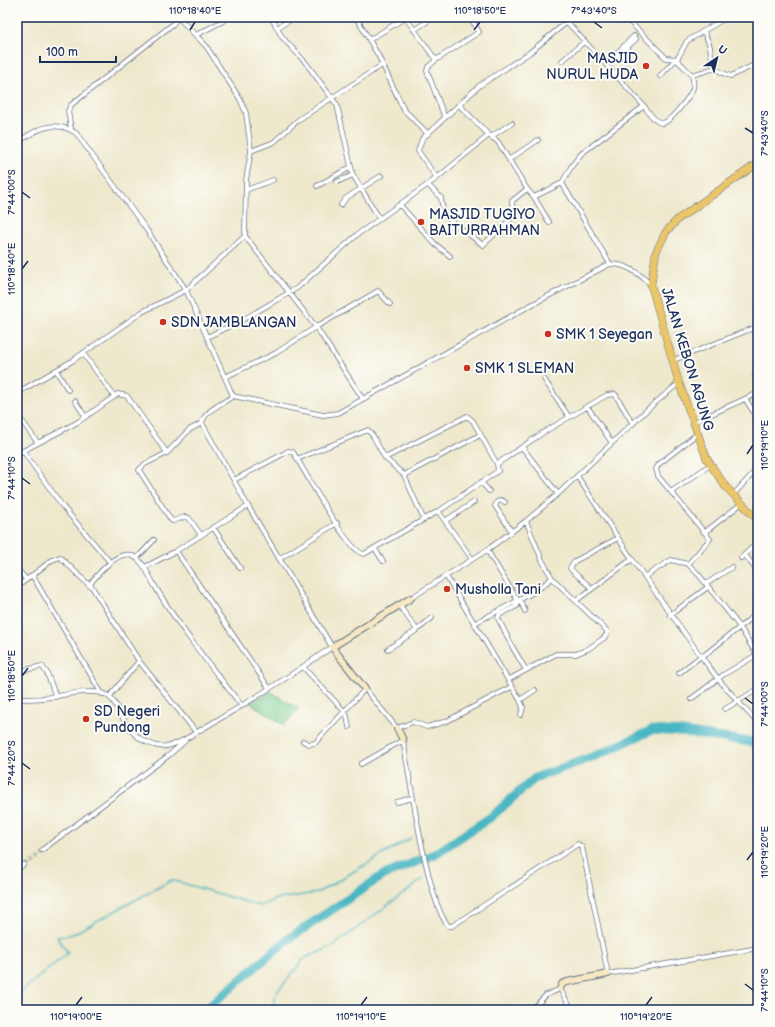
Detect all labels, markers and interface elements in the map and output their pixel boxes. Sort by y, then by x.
text: 110°18'40"E [169,5,222,17]
text: 110°18'50"E [454,5,506,17]
text: 7°43'40"S [571,5,617,17]
scale bar [40,38,116,64]
north arrow [697,38,737,78]
text: U [716,43,730,58]
text: 100 m [46,45,78,60]
place label: MASJID NURUL HUDA [546,50,638,83]
marker: MASJID NURUL HUDA [641,61,651,71]
text: 7°43'40"S [759,110,771,156]
text: 7°44'00"S [6,169,18,215]
place label: MASJID TUGIYO BAITURRAHMAN [429,206,540,239]
marker: MASJID TUGIYO BAITURRAHMAN [416,217,426,227]
text: 110°18'40"E [6,242,18,295]
street label: JALAN KEBON AGUNG [658,285,718,433]
place label: SDN JAMBLANGAN [171,314,297,331]
marker: SDN JAMBLANGAN [158,317,168,327]
place label: SMK 1 Seyegan [556,326,653,343]
marker: SMK 1 Seyegan [543,329,553,339]
place label: SMK 1 SLEMAN [475,360,574,377]
marker: SMK 1 SLEMAN [462,363,472,373]
text: 110°19'10"E [759,420,771,470]
text: 7°44'10"S [6,456,18,500]
place label: Musholla Tani [455,581,541,598]
marker: Musholla Tani [442,584,452,594]
text: 110°18'50"E [6,650,18,702]
text: 7°44'00"S [759,681,771,727]
place label: SD Negeri Pundong [94,703,160,736]
marker: SD Negeri Pundong [81,714,91,724]
text: 7°44'20"S [6,740,18,786]
text: 110°19'20"E [759,825,771,878]
text: 7°44'10"S [759,968,771,1012]
text: 110°19'00"E [50,1011,103,1023]
text: 110°19'10"E [336,1011,386,1023]
text: 110°19'20"E [620,1011,673,1023]

